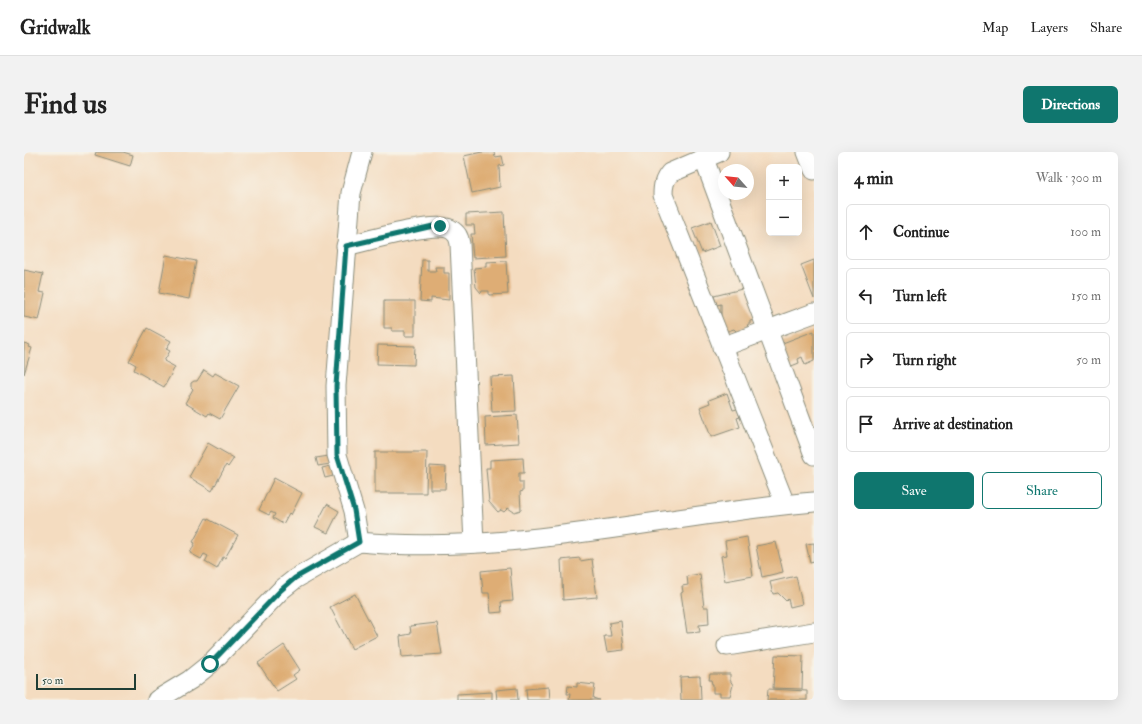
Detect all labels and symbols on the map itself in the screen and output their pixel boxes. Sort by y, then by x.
north arrow [718,164,754,200]
route end [431,217,449,235]
route start [201,655,219,673]
scale bar [36,672,136,691]

